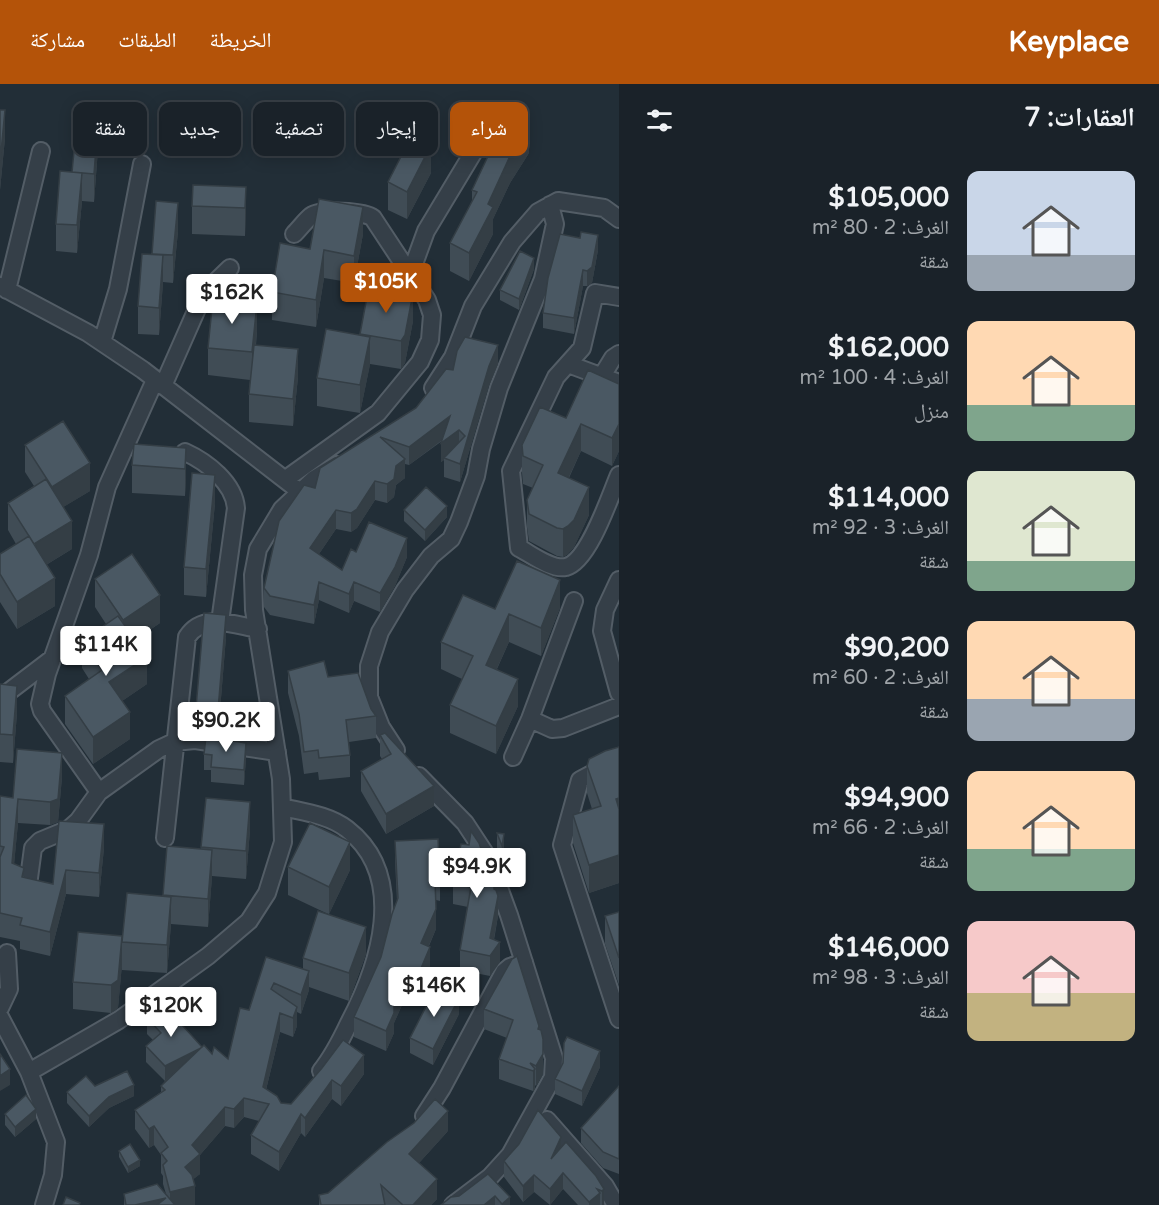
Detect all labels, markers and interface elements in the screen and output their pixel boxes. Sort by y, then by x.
text: Keyplace [1008,25,1129,59]
text: مشاركة [30,28,85,53]
text: الطبقات [118,28,177,53]
text: الخريطة [210,28,271,53]
chip: شقة [73,102,147,156]
chip: جديد [159,102,241,156]
chip: تصفية [253,102,344,156]
chip: إيجار [356,102,438,156]
chip: شراء [450,102,528,156]
text: العقارات: 7 [1024,102,1135,133]
icon: filters [643,104,676,137]
text: $105,000 [829,182,949,213]
icon: home [1015,195,1087,267]
text: الغرف: 2 · 80 m² [812,216,949,240]
text: شقة [919,250,949,274]
pin: $105K [344,263,428,314]
text: $105K [354,270,418,294]
pin: $162K [190,274,274,325]
text: $162K [200,281,264,305]
text: $162,000 [828,332,949,363]
icon: home [1015,345,1087,417]
text: الغرف: 4 · 100 m² [799,366,949,390]
text: منزل [914,400,949,424]
text: $114,000 [828,482,949,513]
icon: home [1015,495,1087,567]
text: الغرف: 3 · 92 m² [812,516,949,540]
text: شقة [919,550,949,574]
pin: $114K [64,626,148,677]
text: $90,200 [845,632,949,663]
text: $114K [74,633,138,657]
icon: home [1015,645,1087,717]
text: الغرف: 2 · 60 m² [812,666,949,690]
text: شقة [919,700,949,724]
pin: $90.2K [177,702,275,753]
text: $90.2K [192,709,260,733]
text: $94,900 [845,782,949,813]
icon: home [1015,795,1087,867]
text: الغرف: 2 · 66 m² [812,816,949,840]
pin: $94.9K [428,848,526,899]
text: شقة [919,850,949,874]
text: $94.9K [443,855,511,879]
text: $146,000 [828,932,949,963]
icon: home [1015,945,1087,1017]
text: الغرف: 3 · 98 m² [812,966,949,990]
pin: $146K [392,967,476,1018]
text: $146K [402,974,466,998]
pin: $120K [129,987,213,1038]
text: $120K [139,994,203,1018]
text: شقة [919,1000,949,1024]

